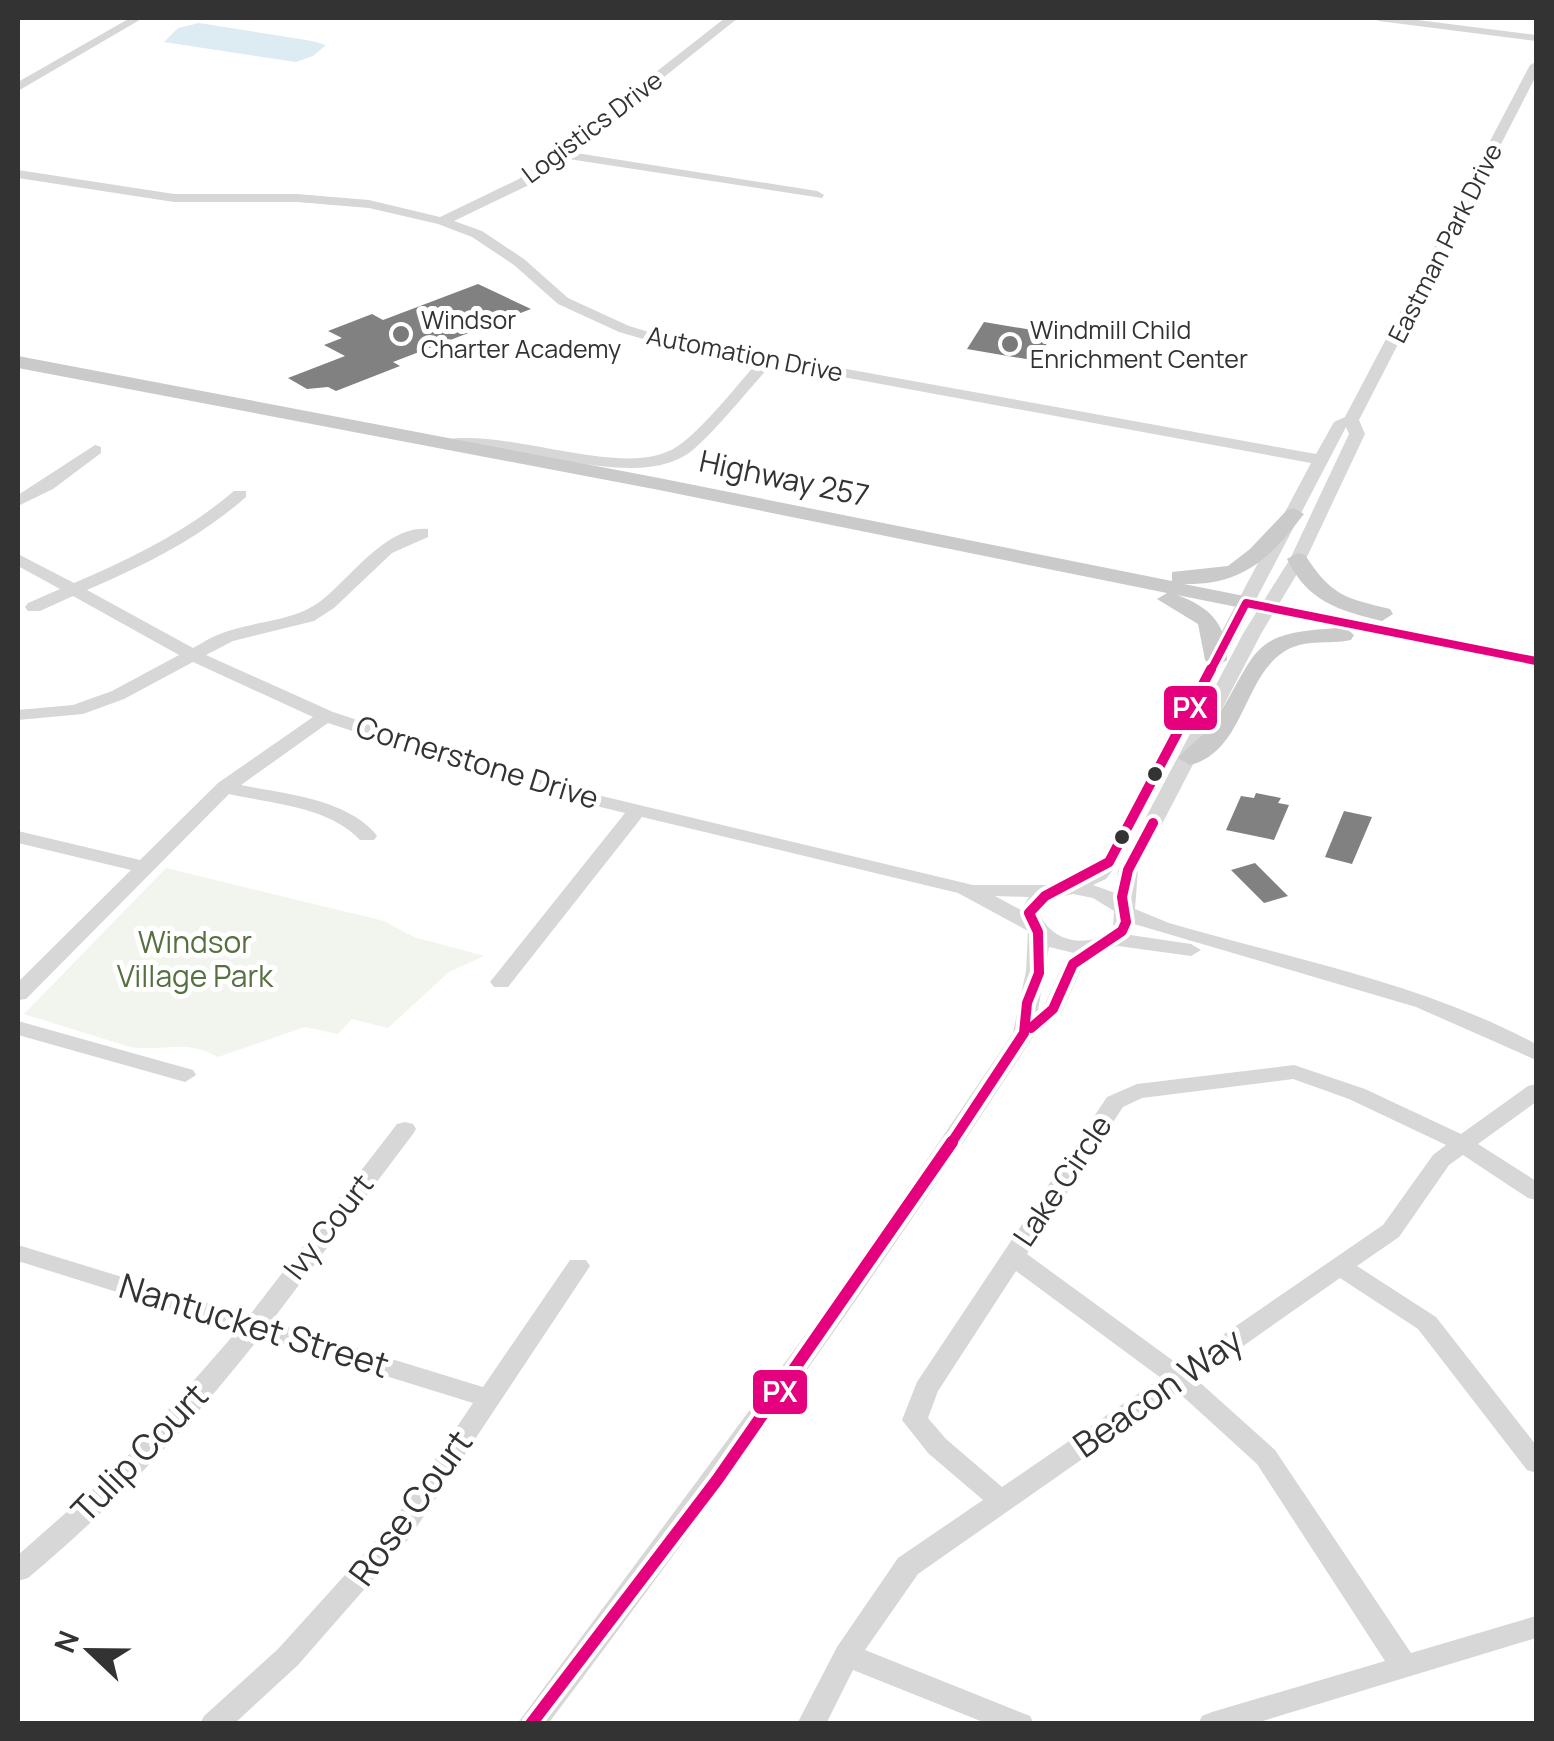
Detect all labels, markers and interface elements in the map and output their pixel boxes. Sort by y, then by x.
street label: Logistics Drive [514,62,669,191]
street label: Eastman Park Drive [1379,137,1510,348]
place label: Windsor Charter Academy [421,302,621,366]
place label: Windmill Child Enrichment Center [1030,312,1248,376]
street label: Automation Drive [644,317,846,390]
marker: Windsor Charter Academy [390,323,412,345]
marker: Windmill Child Enrichment Center [999,333,1021,355]
street label: Highway 257 [696,440,873,515]
line badge: PX [1162,684,1219,732]
text: PX [1172,688,1208,726]
street label: Cornerstone Drive [351,705,604,818]
unlabelled marker [1145,764,1165,784]
unlabelled marker [1112,827,1132,847]
park label: Windsor Village Park [117,921,274,996]
street label: Lake Circle [1003,1107,1121,1254]
street label: Ivy Court [274,1165,382,1287]
street label: Nantucket Street [114,1261,395,1389]
street label: Beacon Way [1063,1316,1252,1468]
line badge: PX [751,1368,809,1416]
street label: Tulip Court [60,1372,218,1533]
text: PX [762,1372,798,1410]
street label: Rose Court [337,1420,483,1595]
north arrow [40,1601,140,1701]
text: N [45,1625,87,1658]

